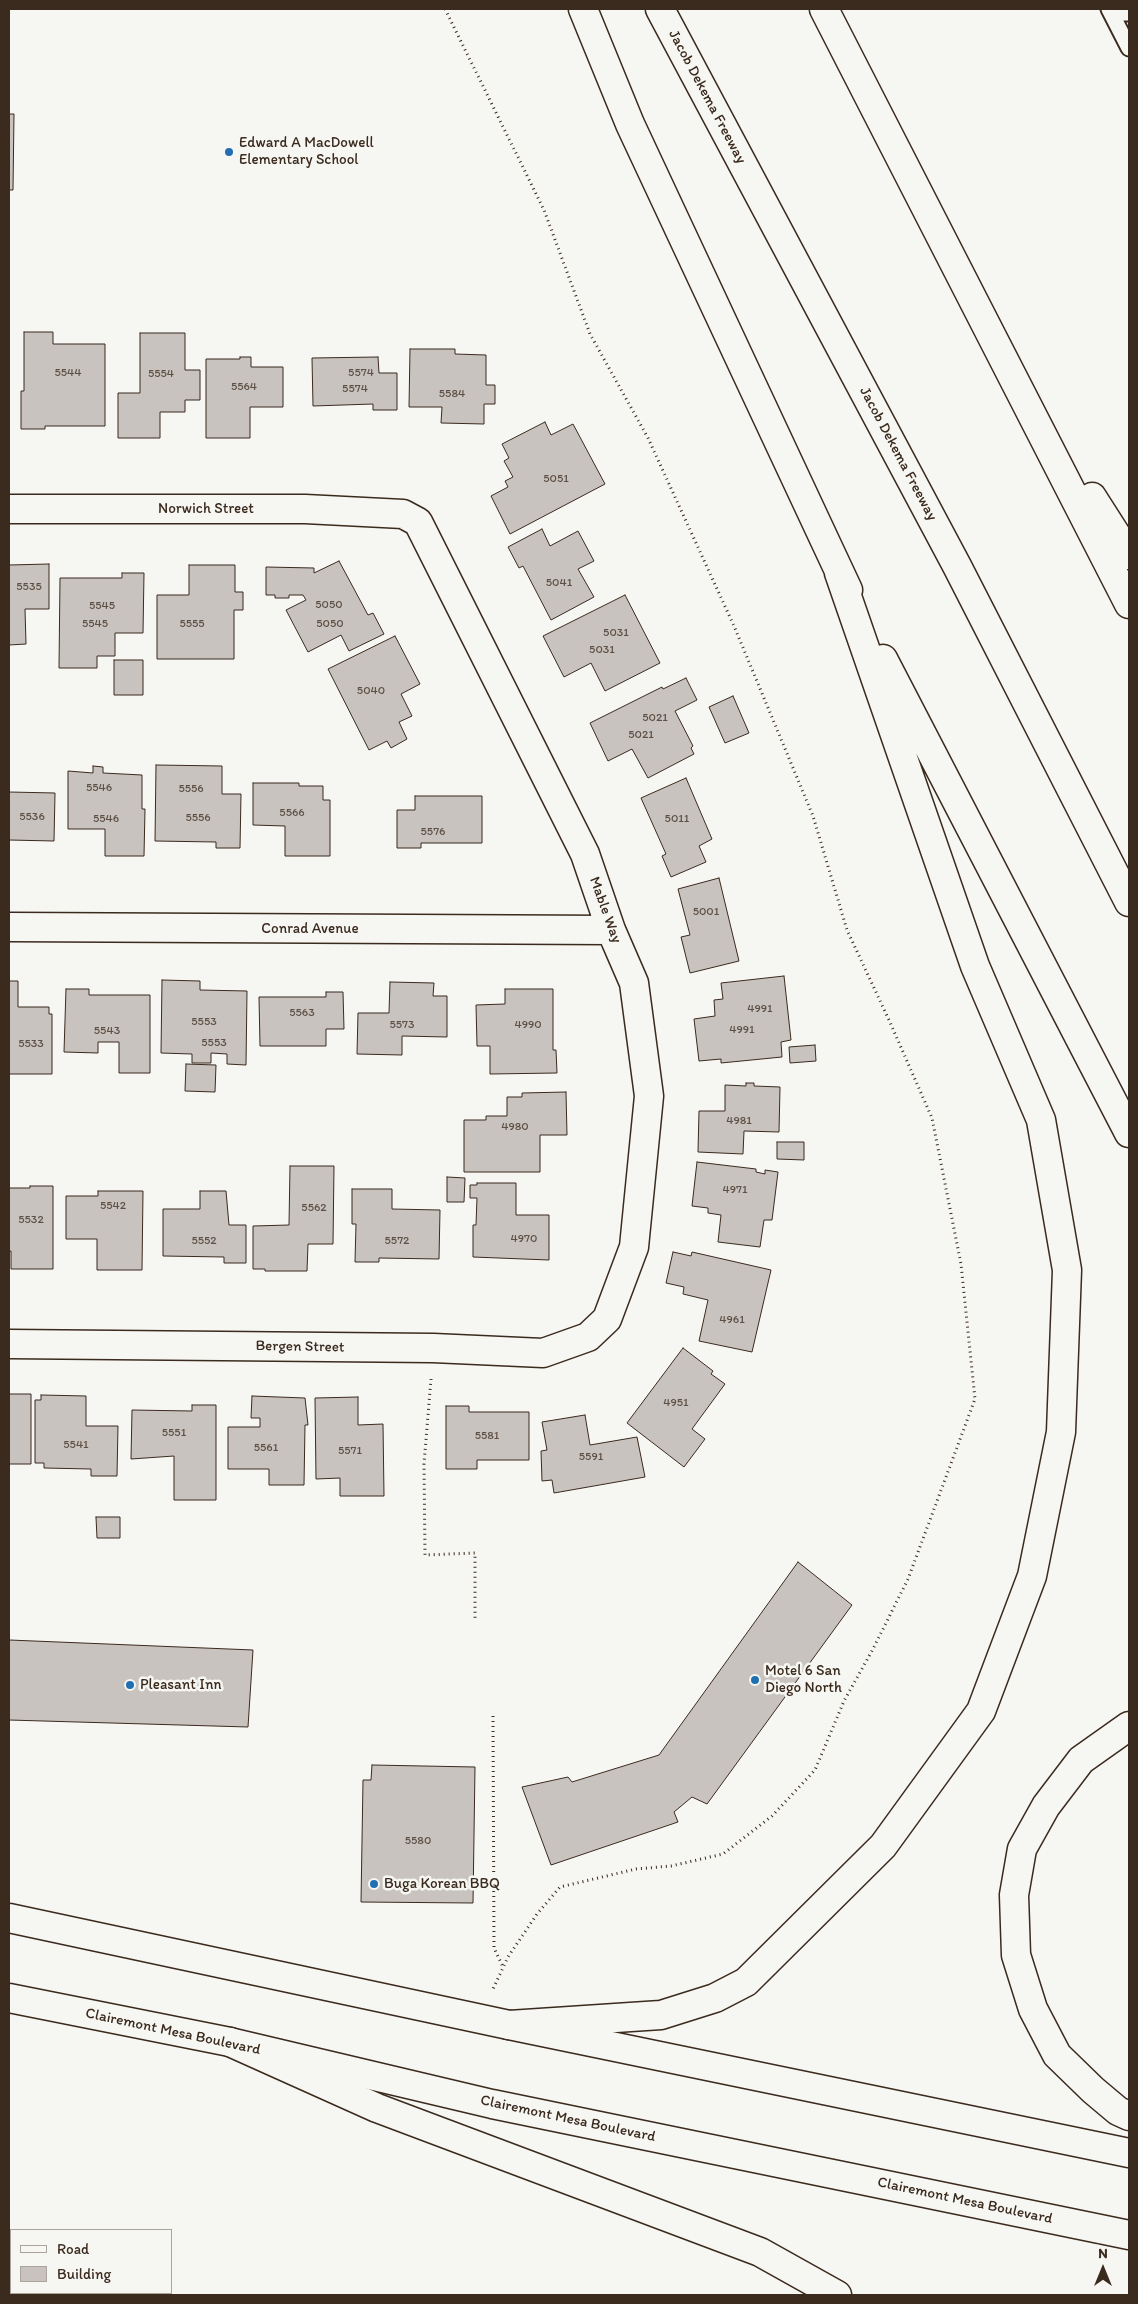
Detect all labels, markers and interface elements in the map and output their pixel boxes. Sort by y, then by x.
street label: Jacob Dekema Freeway [664,27,750,167]
place label: Edward A MacDowell Elementary School [239,134,374,169]
marker: Edward A MacDowell Elementary School [223,146,235,158]
house number: 5544 [54,366,82,380]
house number: 5574 [348,366,374,380]
house number: 5554 [148,367,174,381]
house number: 5564 [231,380,257,394]
house number: 5574 [342,382,368,396]
street label: Jacob Dekema Freeway [855,384,941,524]
house number: 5584 [439,387,465,401]
house number: 5051 [543,472,569,486]
street label: Norwich Street [158,500,254,518]
house number: 5041 [546,576,572,590]
house number: 5535 [16,580,42,594]
house number: 5050 [315,598,343,612]
house number: 5545 [89,599,115,613]
house number: 5545 [82,617,108,631]
house number: 5555 [179,617,205,631]
house number: 5050 [316,617,344,631]
house number: 5031 [603,626,629,640]
house number: 5031 [589,643,615,657]
house number: 5040 [357,684,385,698]
house number: 5021 [642,711,668,725]
house number: 5021 [628,728,654,742]
house number: 5546 [86,781,112,795]
house number: 5556 [178,782,204,796]
house number: 5566 [279,806,305,820]
house number: 5536 [19,810,45,824]
house number: 5556 [185,811,211,825]
house number: 5546 [93,812,119,826]
house number: 5011 [665,812,689,826]
house number: 5576 [421,825,445,839]
street label: Mable Way [585,874,625,946]
house number: 5001 [693,905,719,919]
street label: Conrad Avenue [261,920,359,938]
house number: 4991 [747,1002,773,1016]
house number: 5563 [289,1006,315,1020]
house number: 5553 [191,1015,217,1029]
house number: 5573 [389,1018,415,1032]
house number: 4990 [514,1018,542,1032]
house number: 4991 [729,1023,755,1037]
house number: 5543 [94,1024,120,1038]
house number: 5553 [201,1036,227,1050]
house number: 5533 [18,1037,44,1051]
house number: 4981 [726,1114,752,1128]
house number: 4980 [501,1120,529,1134]
house number: 4971 [722,1183,748,1197]
house number: 5542 [100,1199,126,1213]
house number: 5562 [301,1201,327,1215]
house number: 5532 [18,1213,44,1227]
house number: 4970 [511,1232,537,1246]
house number: 5552 [191,1234,217,1248]
house number: 5572 [385,1234,409,1248]
house number: 4961 [719,1313,745,1327]
street label: Bergen Street [255,1337,345,1357]
house number: 4951 [663,1396,689,1410]
house number: 5551 [162,1426,186,1440]
house number: 5581 [475,1429,499,1443]
house number: 5541 [63,1438,89,1452]
house number: 5561 [254,1441,278,1455]
house number: 5571 [338,1444,362,1458]
house number: 5591 [579,1450,603,1464]
place label: Motel 6 San Diego North [765,1662,842,1697]
marker: Motel 6 San Diego North [749,1674,761,1686]
place label: Pleasant Inn [140,1676,221,1694]
marker: Pleasant Inn [124,1679,136,1691]
house number: 5580 [405,1834,431,1848]
place label: Buga Korean BBQ [384,1875,500,1893]
marker: Buga Korean BBQ [368,1878,380,1890]
street label: Clairemont Mesa Boulevard [84,2005,262,2059]
street label: Clairemont Mesa Boulevard [479,2092,657,2146]
street label: Clairemont Mesa Boulevard [876,2174,1054,2228]
legend [10,2229,172,2294]
text: Road [57,2240,89,2258]
north arrow [1078,2244,1128,2294]
text: N [1098,2245,1108,2262]
text: Building [57,2265,111,2283]

